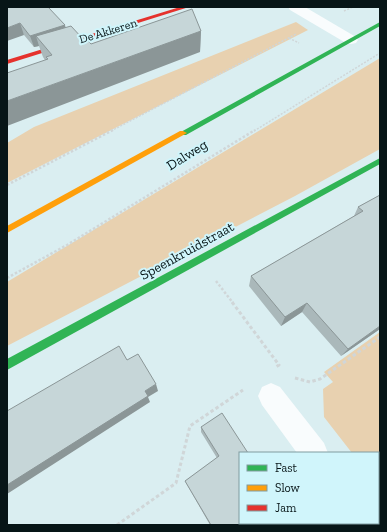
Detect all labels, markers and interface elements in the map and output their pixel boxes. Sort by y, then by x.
street label: De Akkeren [77,16,139,46]
street label: Dalweg [163,136,211,174]
street label: Speenkruidstraat [137,218,238,284]
legend [239,452,379,524]
text: Fast [275,461,298,475]
text: Slow [275,481,301,495]
text: Jam [275,501,297,515]

